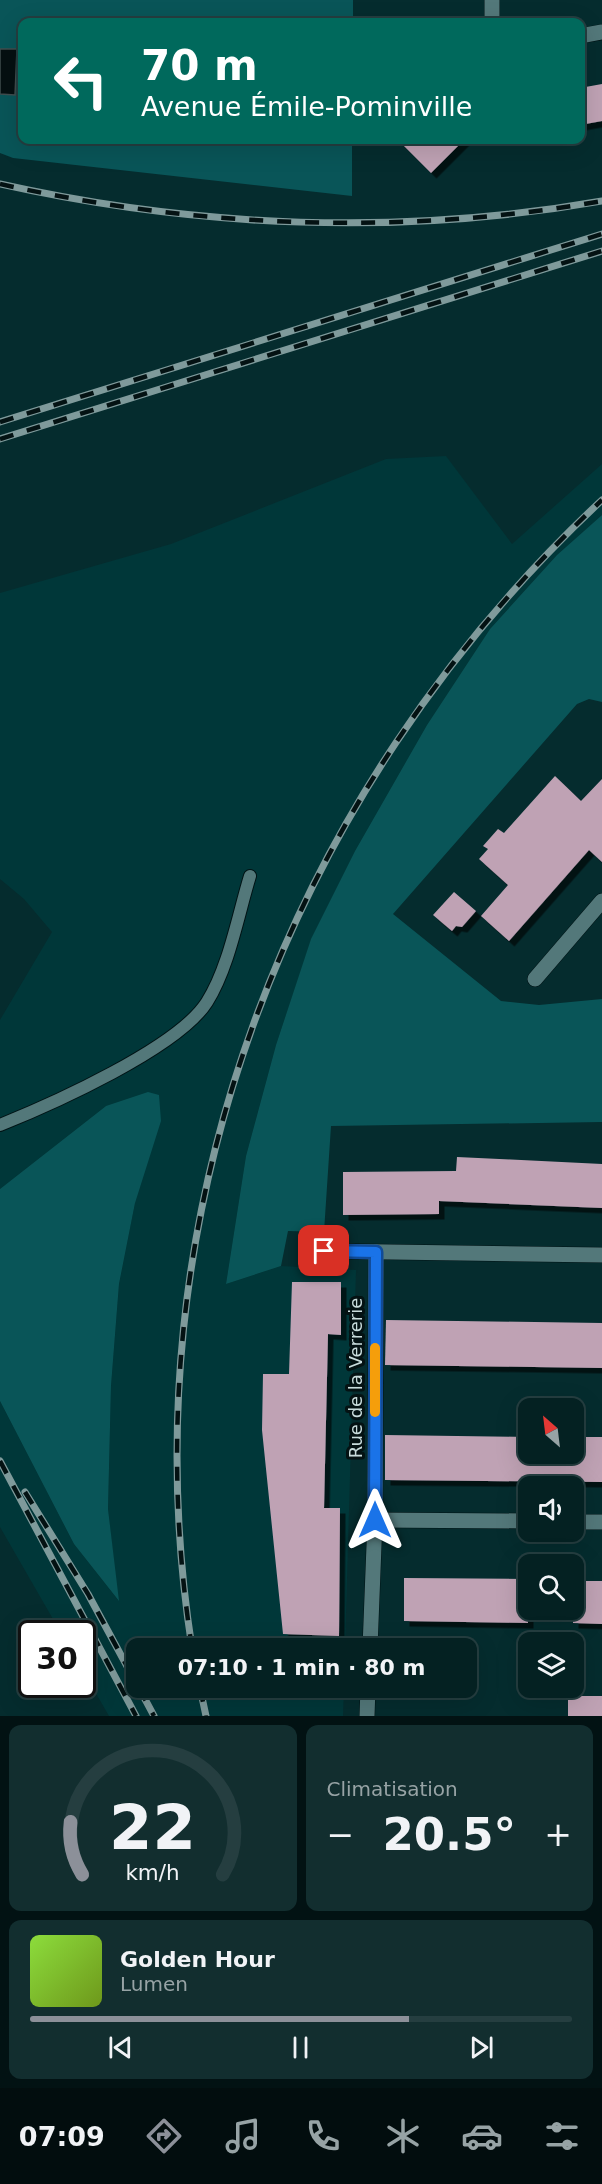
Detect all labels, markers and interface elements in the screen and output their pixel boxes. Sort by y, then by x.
text: 70 m [141,41,258,90]
icon: left [42,42,120,120]
text: Avenue Émile-Pominville [141,91,472,122]
pin [298,1225,349,1276]
icon: arrive [307,1234,340,1267]
street label: Rue de la Verrerie [345,1298,366,1458]
north arrow [518,1398,584,1464]
map controls [518,1398,584,1698]
button: sound [518,1476,584,1542]
position arrow [343,1488,407,1552]
button: search [518,1554,584,1620]
speed limit sign: 30 [18,1620,96,1698]
button: layers [518,1632,584,1698]
text: 07:10 · 1 min · 80 m [178,1655,425,1680]
text: Climatisation [327,1777,458,1801]
text: 22 [109,1791,196,1864]
text: 20.5° [382,1808,516,1861]
text: − [327,1815,354,1854]
text: + [544,1815,572,1854]
text: km/h [126,1860,180,1885]
text: Golden Hour [120,1947,275,1972]
text: Lumen [120,1972,188,1996]
icon: previous [104,2031,137,2064]
icon: pause [284,2031,317,2064]
icon: next [465,2031,498,2064]
icon: directions [143,2115,185,2157]
icon: music [222,2115,264,2157]
icon: phone [302,2115,344,2157]
icon: climate [382,2115,424,2157]
icon: car [461,2115,503,2157]
icon: filters [541,2115,583,2157]
text: 07:09 [19,2121,105,2152]

